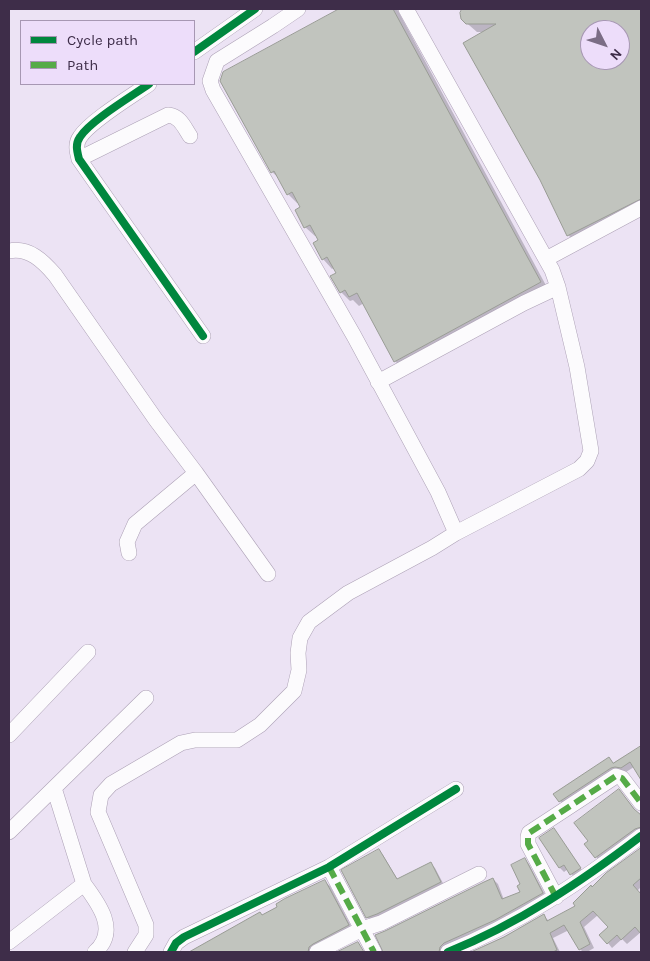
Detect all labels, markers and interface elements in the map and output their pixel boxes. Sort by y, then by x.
legend [20,20,195,85]
north arrow [580,20,630,70]
text: Cycle path [67,31,138,49]
text: N [606,45,626,64]
text: Path [67,56,98,74]

